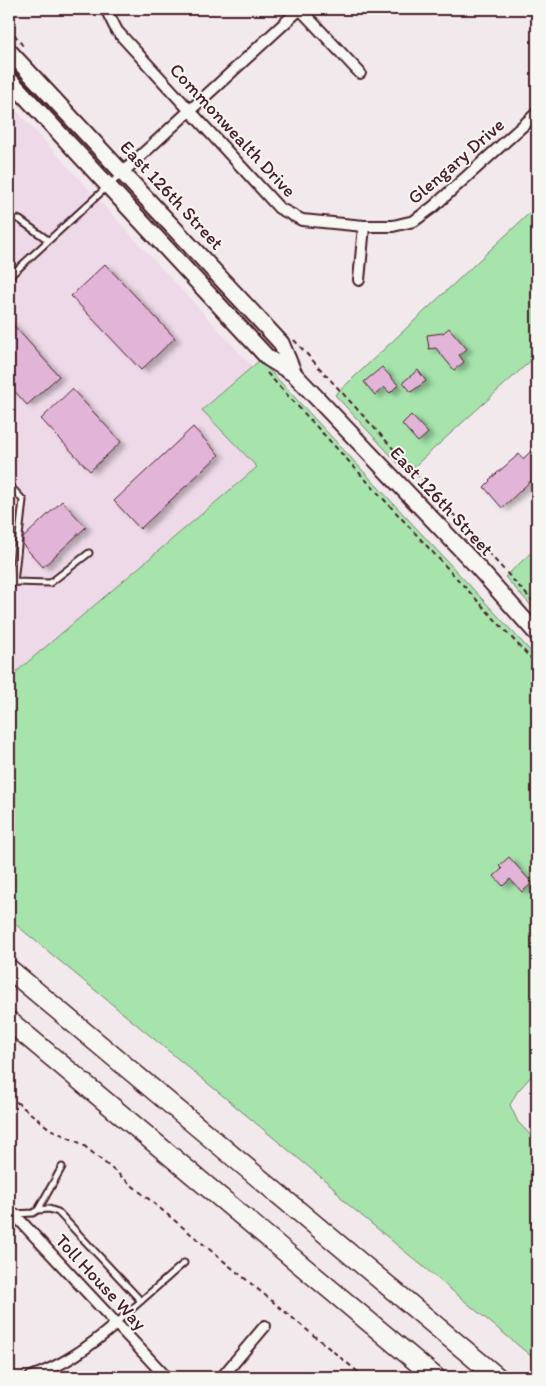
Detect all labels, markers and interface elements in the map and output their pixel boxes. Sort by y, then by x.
street label: Commonwealth Drive [165,58,301,202]
street label: Glengary Drive [403,113,509,209]
street label: East 126th Street [115,135,229,255]
street label: East 126th Street [385,441,499,561]
street label: Toll House Way [51,1229,152,1335]

